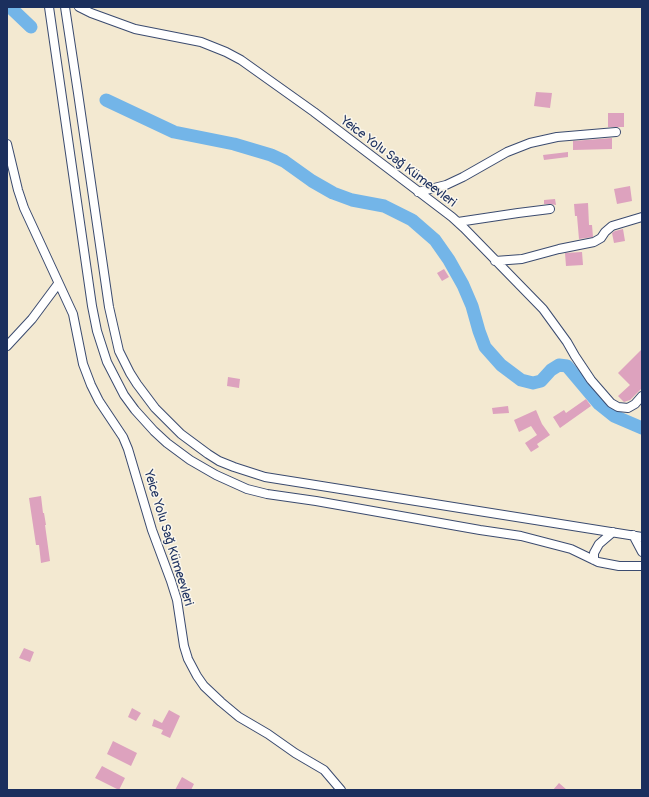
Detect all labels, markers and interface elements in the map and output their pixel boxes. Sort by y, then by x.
street label: Yeice Yolu Sağ Kümeevleri [337,113,459,211]
street label: Yeice Yolu Sağ Kümeevleri [140,468,196,608]

